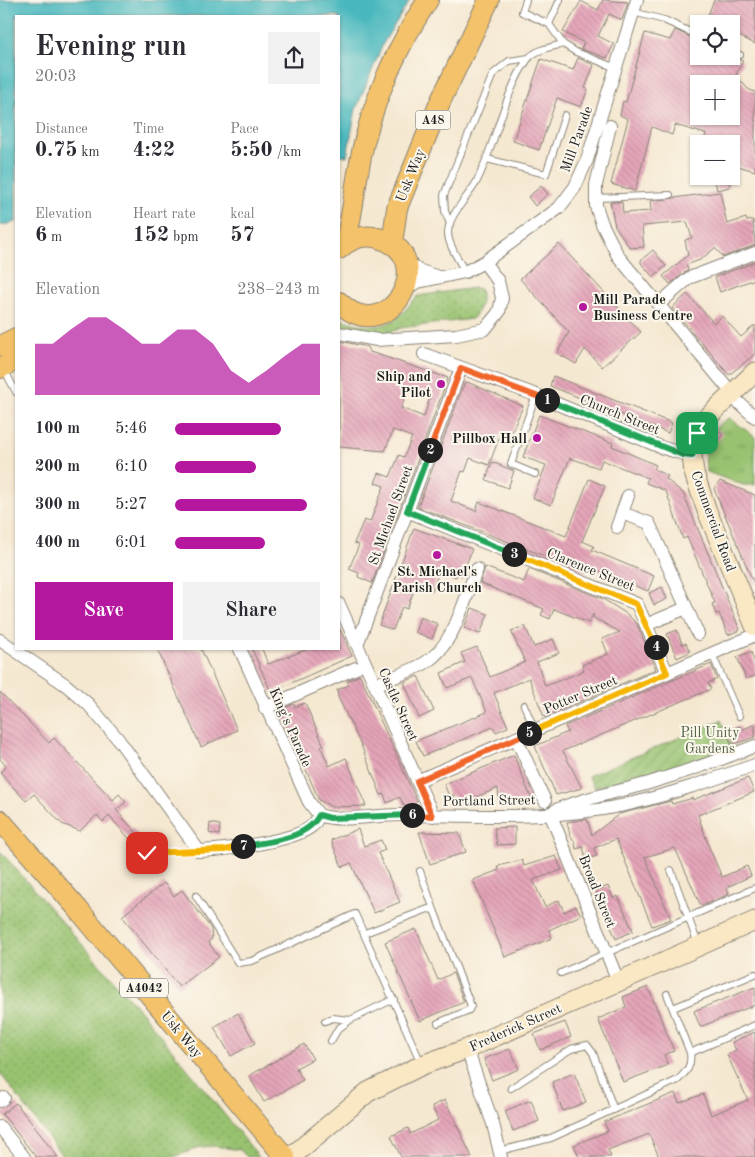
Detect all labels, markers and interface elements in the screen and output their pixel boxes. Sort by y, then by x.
map controls [690,15,740,185]
button: locate [690,15,740,65]
button: share [268,32,320,84]
text: Evening run [35,34,187,62]
text: 20:03 [35,69,77,85]
button: + [690,75,740,125]
street label: Mill Parade [559,104,595,174]
road number: A48 [416,110,450,130]
text: Distance [35,122,88,136]
text: Time [133,122,164,136]
text: Pace [230,122,259,136]
button: − [690,135,740,185]
text: 0.75 [35,140,77,161]
text: 4:22 [133,140,175,161]
text: 5:50 [230,140,273,161]
text: km [77,145,100,159]
text: /km [273,145,301,159]
street label: Usk Way [394,146,428,204]
text: Elevation [35,207,92,221]
text: Heart rate [133,207,196,221]
text: kcal [230,207,254,221]
text: 6 [35,225,47,246]
text: 152 [133,225,169,246]
text: 57 [230,225,255,246]
text: m [47,230,62,244]
text: bpm [169,230,199,244]
text: Elevation [35,282,100,298]
text: 238–243 m [237,282,320,298]
place label: Mill Parade Business Centre [593,293,693,323]
marker: Mill Parade Business Centre [577,301,589,313]
place label: Ship and Pilot [376,370,431,400]
marker: Ship and Pilot [435,378,447,390]
pin: 1 [534,388,560,412]
text: 1 [543,393,552,407]
street label: Church Street [578,393,662,437]
pin [676,412,718,454]
icon: arrive [683,419,711,447]
text: 100 m [35,421,80,437]
text: 5:46 [115,421,147,437]
place label: Pillbox Hall [452,432,527,446]
marker: Pillbox Hall [531,432,543,444]
pin: 2 [418,438,442,462]
text: 2 [426,443,435,457]
text: 200 m [35,459,80,475]
text: 6:10 [115,459,147,475]
street label: St Michael Street [366,464,415,567]
street label: Commercial Road [688,469,738,574]
text: 300 m [35,497,80,513]
text: 5:27 [115,497,147,513]
text: 400 m [35,535,80,551]
text: 6:01 [115,535,147,551]
pin: 3 [502,542,526,566]
street label: Clarence Street [545,546,637,594]
text: 3 [510,547,519,561]
marker: St. Michael's Parish Church [431,549,443,561]
place label: St. Michael's Parish Church [392,565,482,595]
button: Save [35,582,173,640]
button: Share [183,582,320,640]
pin: 4 [644,634,668,660]
text: 4 [652,640,661,654]
street label: Castle Street [376,666,420,743]
street label: Potter Street [541,673,619,717]
street label: King's Parade [266,686,314,769]
pin: 5 [516,720,542,746]
text: 5 [525,726,534,740]
park label: Pill Unity Gardens [680,726,740,756]
street label: Portland Street [442,793,536,809]
pin: 6 [400,802,424,828]
text: 6 [408,808,417,822]
pin [126,832,168,874]
pin: 7 [230,834,256,858]
icon: check [133,839,161,867]
text: 7 [239,839,248,853]
street label: Broad Street [576,853,618,930]
road number: A4042 [120,978,168,998]
street label: Frederick Street [467,1001,564,1055]
street label: Usk Way [158,1009,205,1061]

